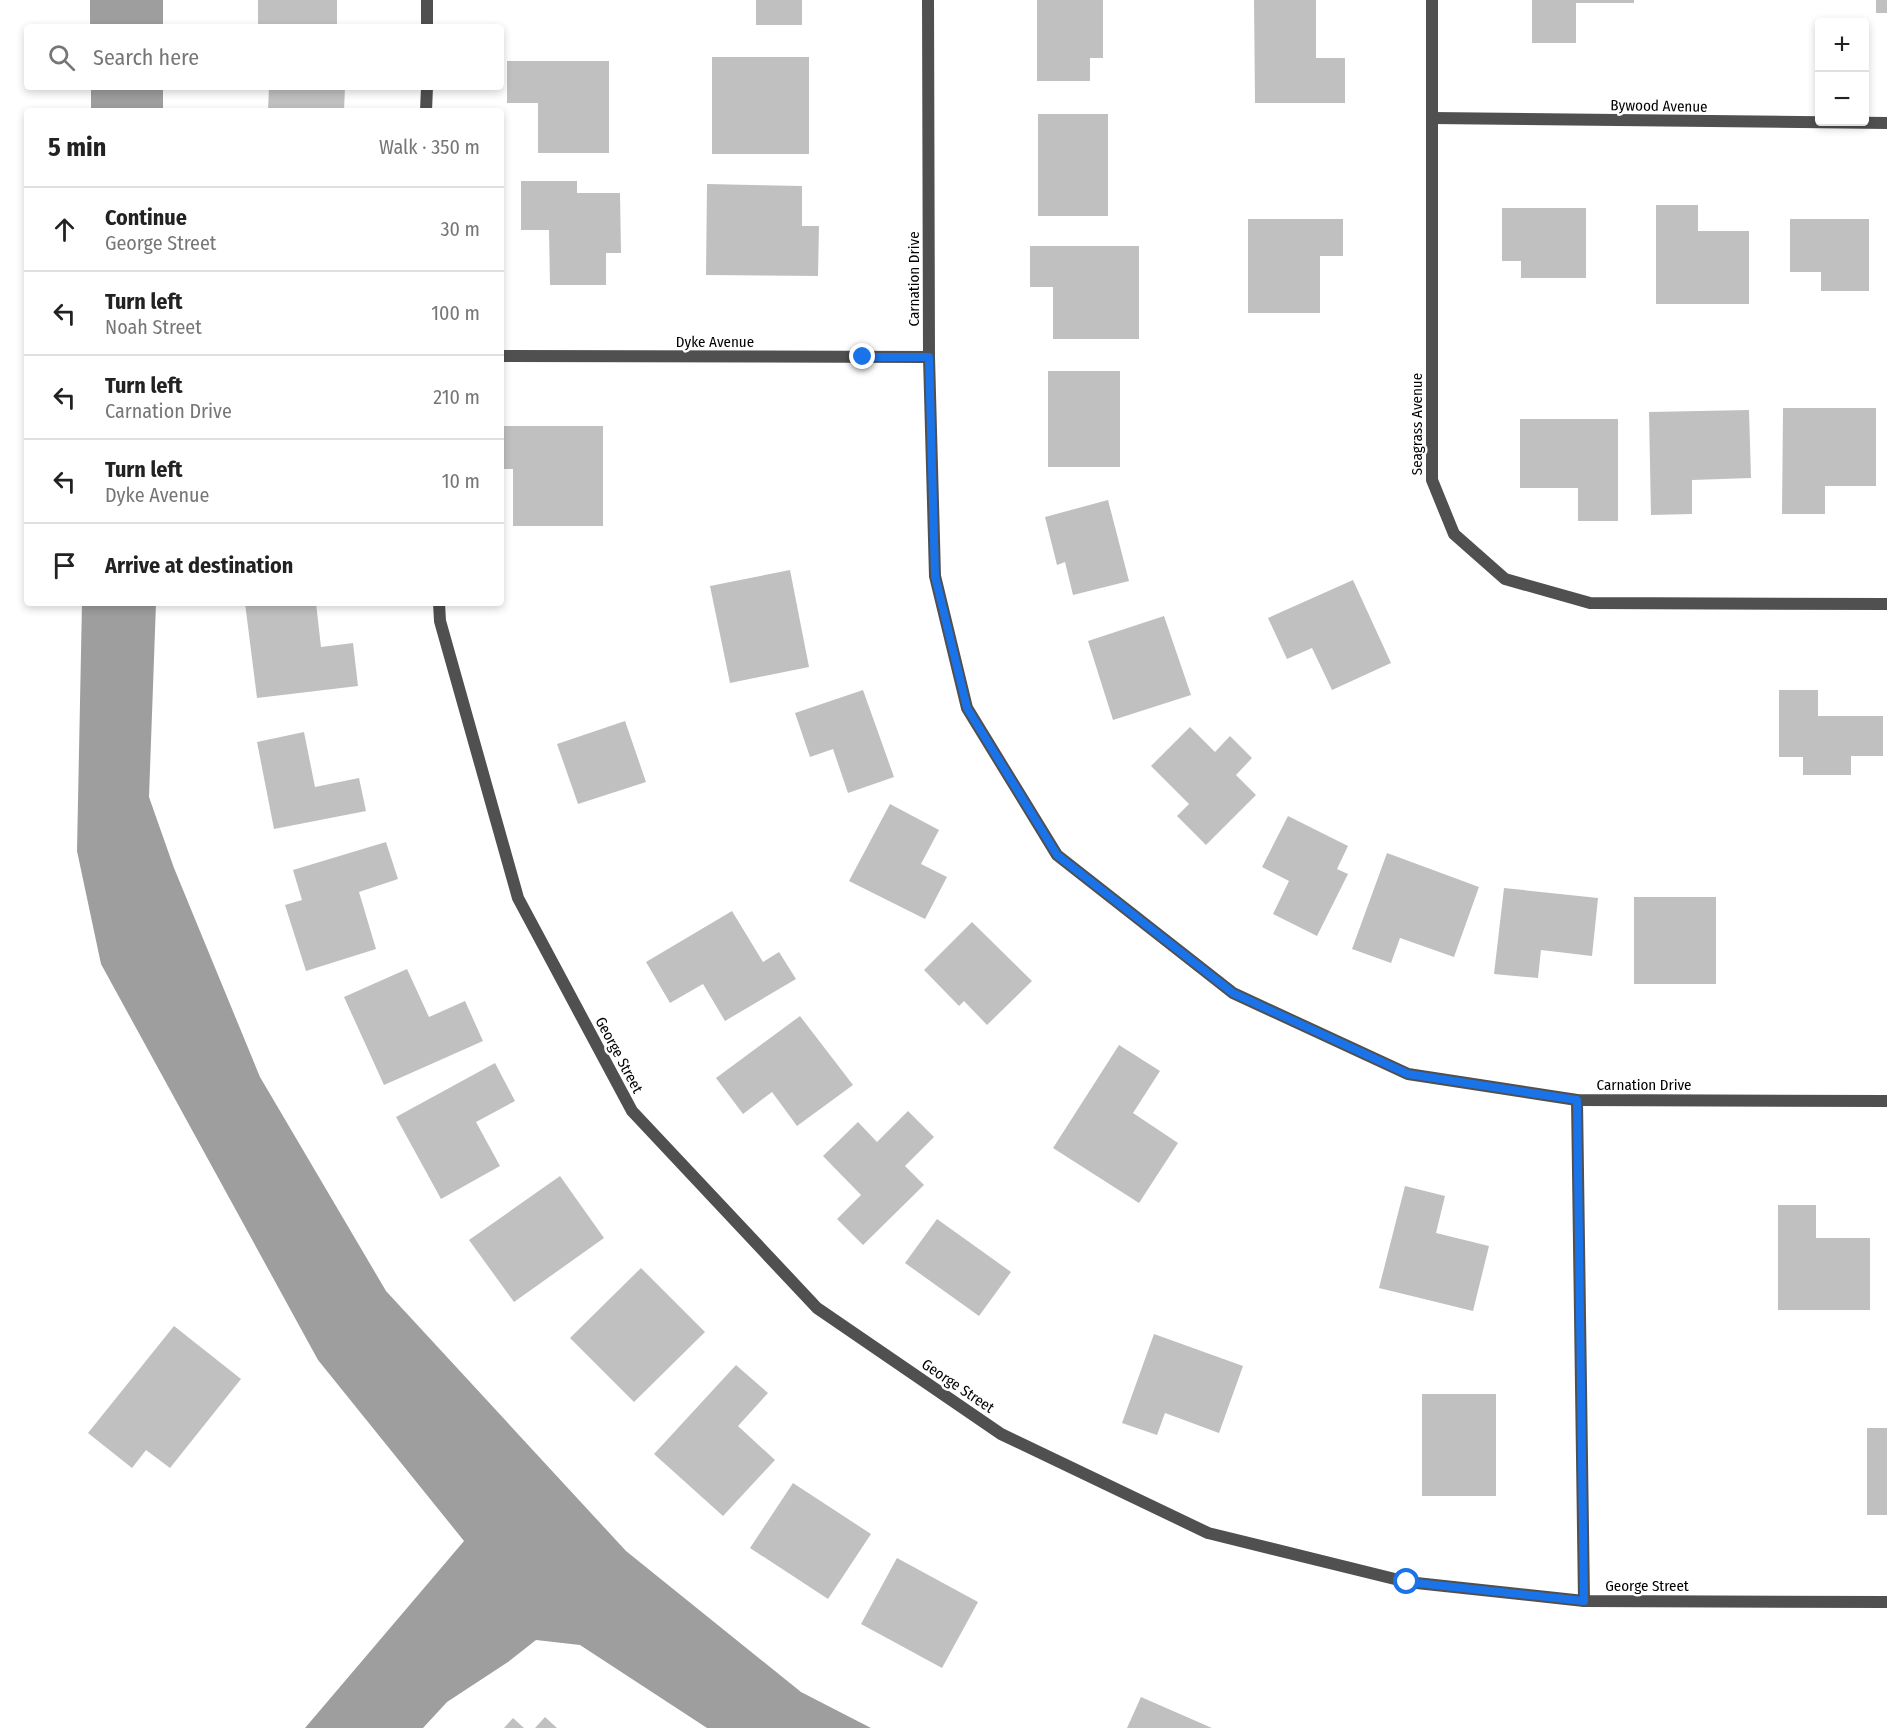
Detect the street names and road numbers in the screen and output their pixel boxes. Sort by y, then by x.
street label: Bywood Avenue [1610,96,1708,116]
street label: Carnation Drive [905,231,923,327]
street label: Dyke Avenue [676,333,754,351]
street label: Seagrass Avenue [1408,373,1426,475]
street label: George Street [591,1014,647,1096]
street label: Carnation Drive [1596,1076,1692,1094]
street label: George Street [918,1355,998,1417]
street label: George Street [1605,1577,1689,1595]

